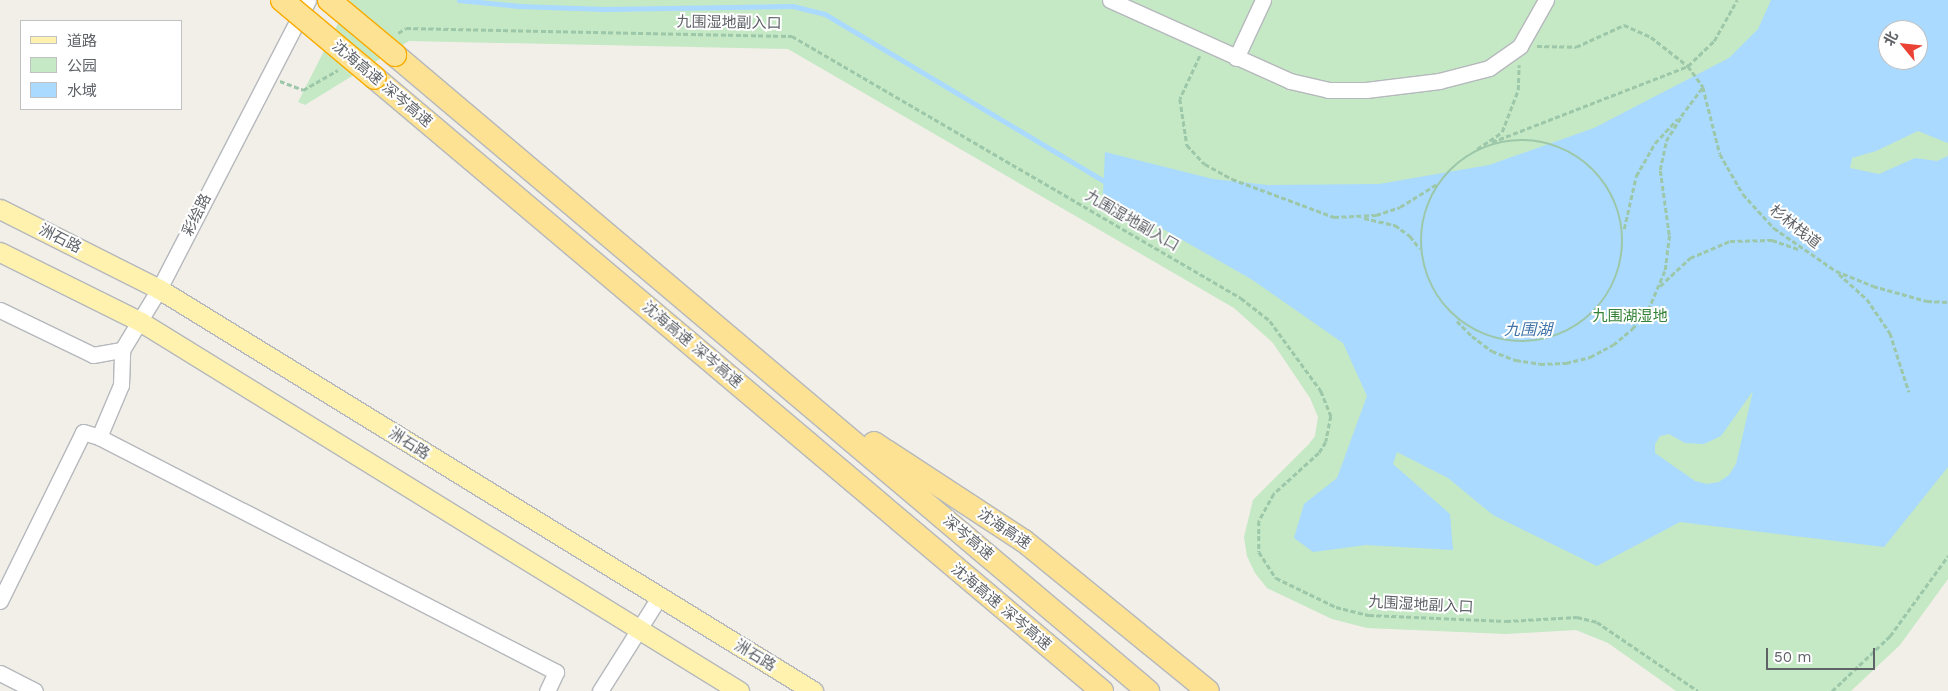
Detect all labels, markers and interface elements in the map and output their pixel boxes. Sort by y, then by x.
street label: 九围湿地副入口 [676,13,782,33]
legend [20,20,182,110]
north arrow [1878,20,1928,70]
text: 北 [1880,28,1901,48]
text: 道路 [67,32,97,50]
street label: 沈海高速 深岑高速 [328,37,436,131]
text: 公园 [67,57,97,75]
text: 水域 [67,82,97,100]
street label: 九围湿地副入口 [1082,187,1182,255]
street label: 彩绘路 [179,191,215,239]
street label: 杉林栈道 [1766,201,1824,253]
street label: 洲石路 [36,221,84,257]
street label: 沈海高速 深岑高速 [638,298,746,392]
park label: 九围湖湿地 [1593,308,1667,326]
water label: 九围湖 [1504,320,1552,340]
street label: 洲石路 [385,424,433,464]
street label: 沈海高速 [974,505,1034,553]
street label: 深岑高速 [939,512,997,564]
street label: 沈海高速 深岑高速 [947,560,1055,654]
street label: 九围湿地副入口 [1368,593,1474,617]
street label: 洲石路 [731,637,779,675]
scale bar [1768,638,1877,670]
text: 50 m [1774,648,1811,666]

